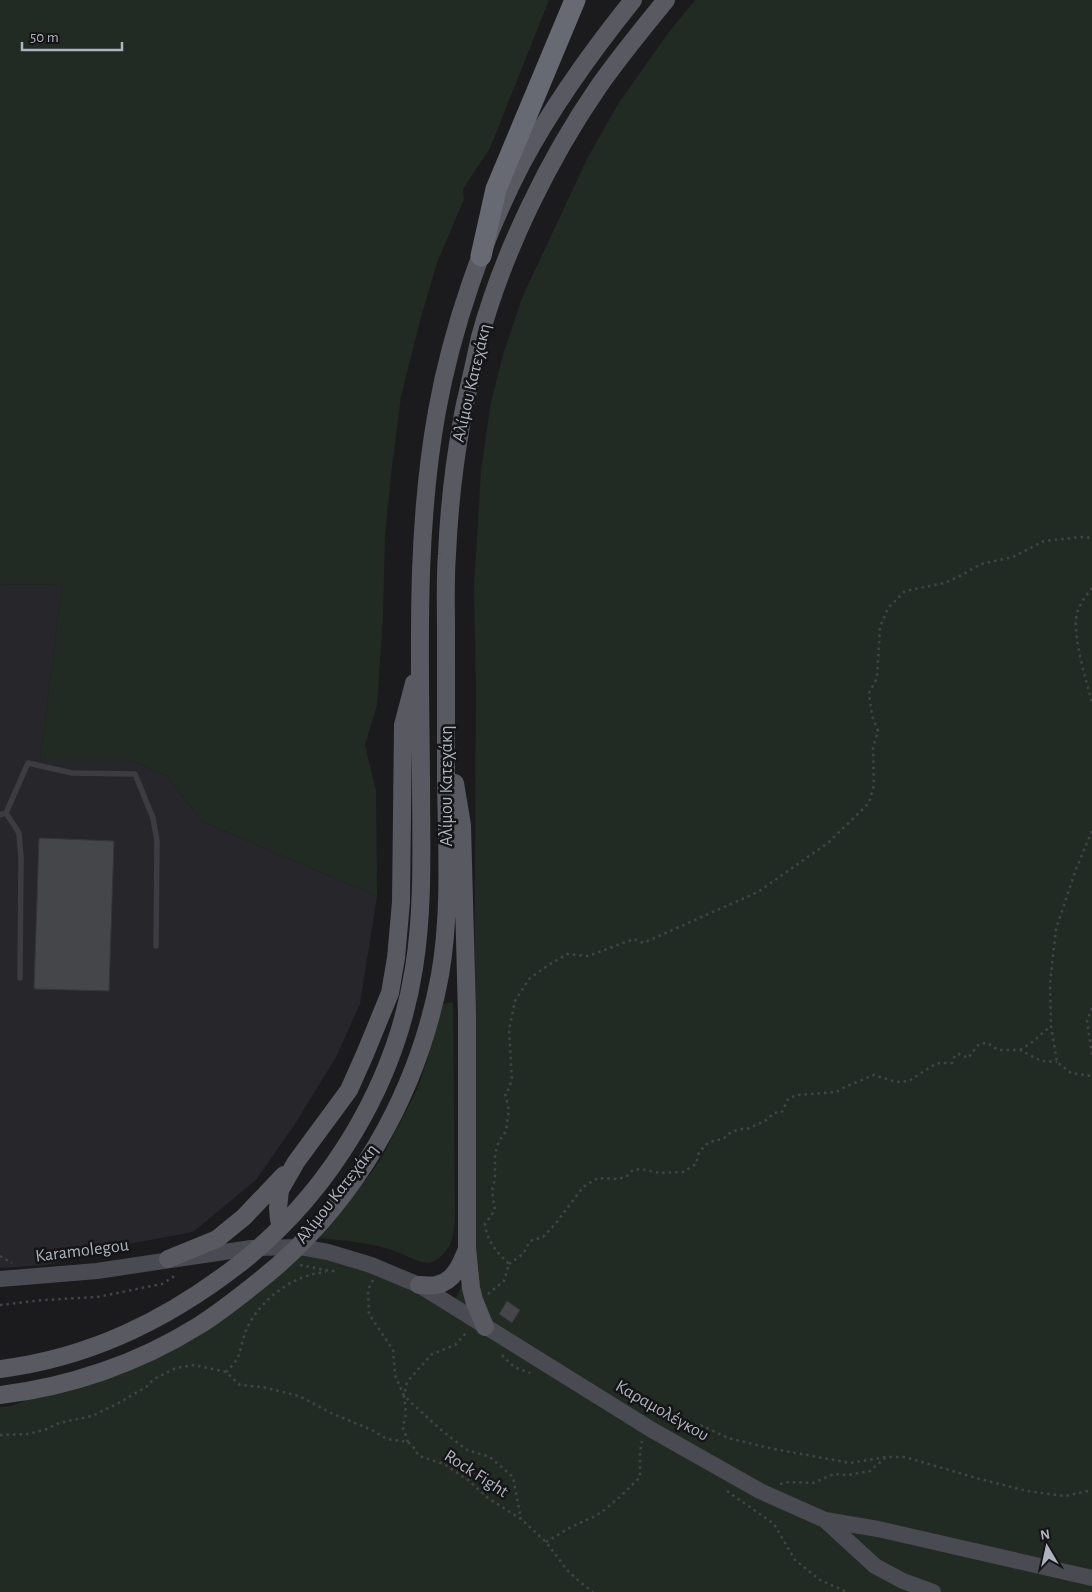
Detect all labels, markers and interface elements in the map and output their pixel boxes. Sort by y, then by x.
scale bar [22,20,122,52]
text: 50 m [30,30,59,45]
street label: Αλίμου Κατεχάκη [449,322,494,444]
street label: Αλίμου Κατεχάκη [437,725,456,847]
street label: Αλίμου Κατεχάκη [292,1140,381,1247]
street label: Karamolegou [34,1236,130,1266]
street label: Καραμολέγκου [612,1377,712,1445]
street label: Rock Fight [441,1447,511,1501]
north arrow [1022,1522,1072,1572]
text: N [1039,1527,1051,1543]

